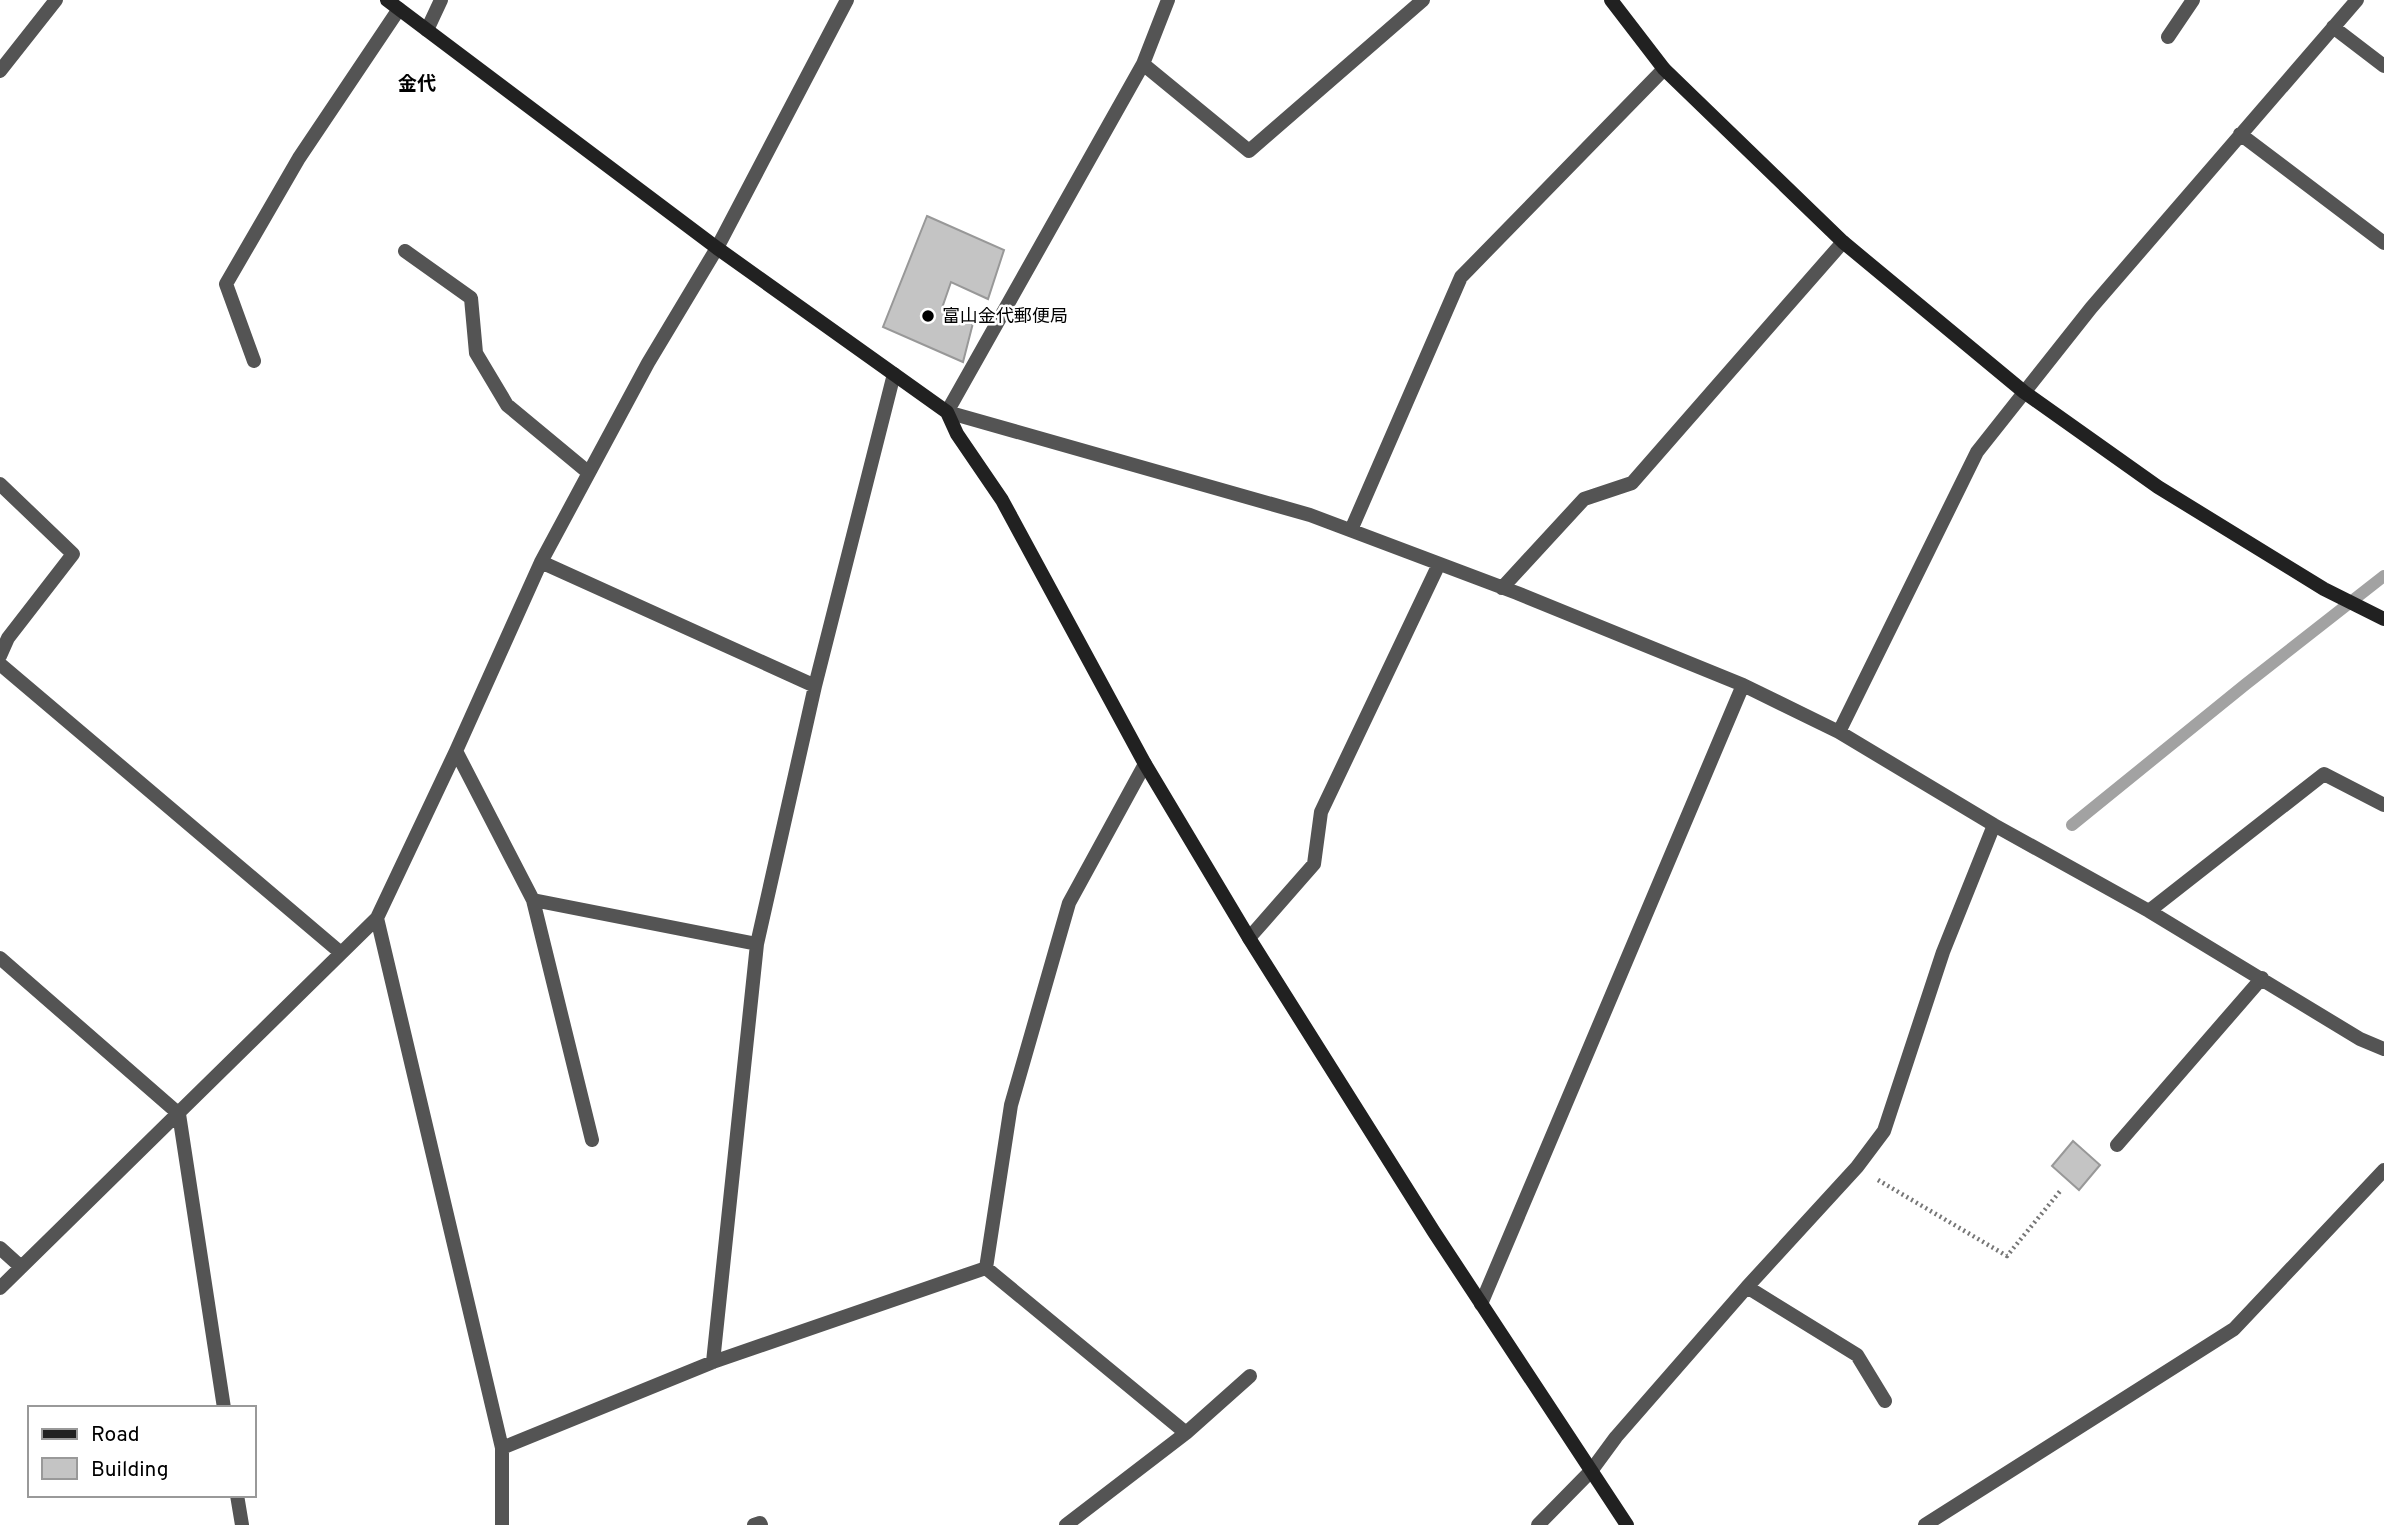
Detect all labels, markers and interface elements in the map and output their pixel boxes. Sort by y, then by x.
district label: 金代 [398,73,436,97]
place label: 富山金代郵便局 [942,306,1068,329]
marker: 富山金代郵便局 [920,308,936,324]
legend [28,1406,256,1497]
text: Road [91,1422,140,1449]
text: Building [91,1457,169,1484]

